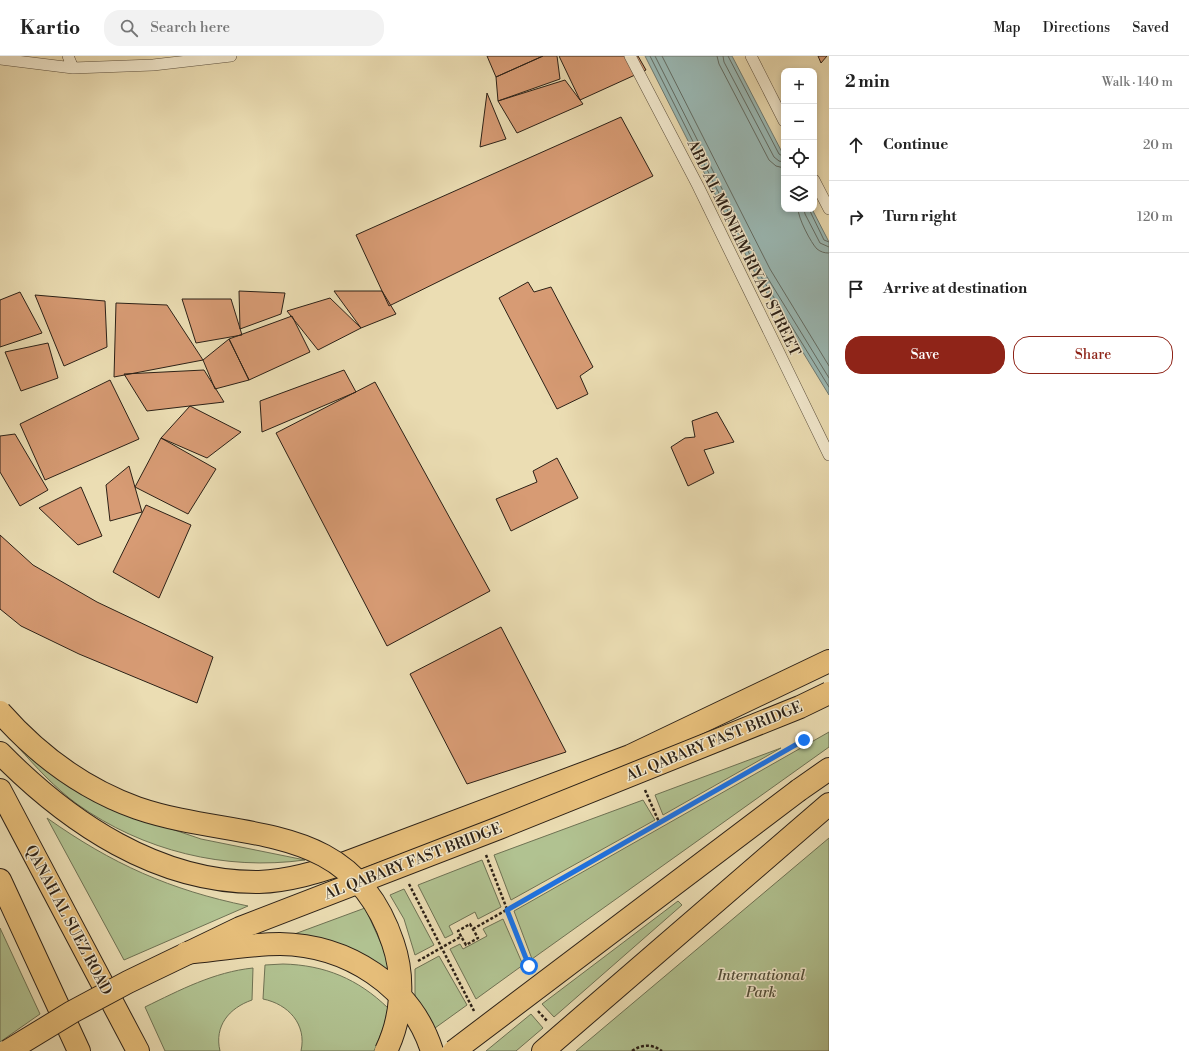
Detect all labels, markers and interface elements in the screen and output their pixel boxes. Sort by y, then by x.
search box [104,10,384,46]
text: Kartio [20,16,80,40]
icon: search [118,17,140,39]
text: Search here [150,18,230,37]
text: Map [993,19,1021,37]
text: Directions [1043,19,1110,37]
text: Saved [1132,19,1169,37]
map controls [781,68,817,212]
button: + [781,68,817,104]
text: 2 min [845,71,890,93]
text: Walk · 140 m [1102,74,1173,90]
button: − [781,104,817,140]
icon: ahead [845,134,867,156]
text: Continue [883,135,948,154]
street label: ABD AL MONEIM RIYAD STREET [682,136,805,360]
text: 20 m [1143,137,1173,153]
button: locate [781,140,817,176]
button: layers [781,176,817,212]
icon: right [845,206,867,228]
text: Turn right [883,207,957,226]
text: 120 m [1137,209,1173,225]
icon: arrive [845,278,867,300]
text: Arrive at destination [883,279,1027,298]
button: Save [845,336,1005,374]
button: Share [1013,336,1173,374]
street label: AL QABARY FAST BRIDGE [622,697,805,786]
route end [795,731,813,749]
street label: AL QABARY FAST BRIDGE [321,819,505,904]
street label: QANAH AL SUEZ ROAD [21,842,116,998]
route start [520,957,538,975]
park label: International Park [716,966,805,1002]

